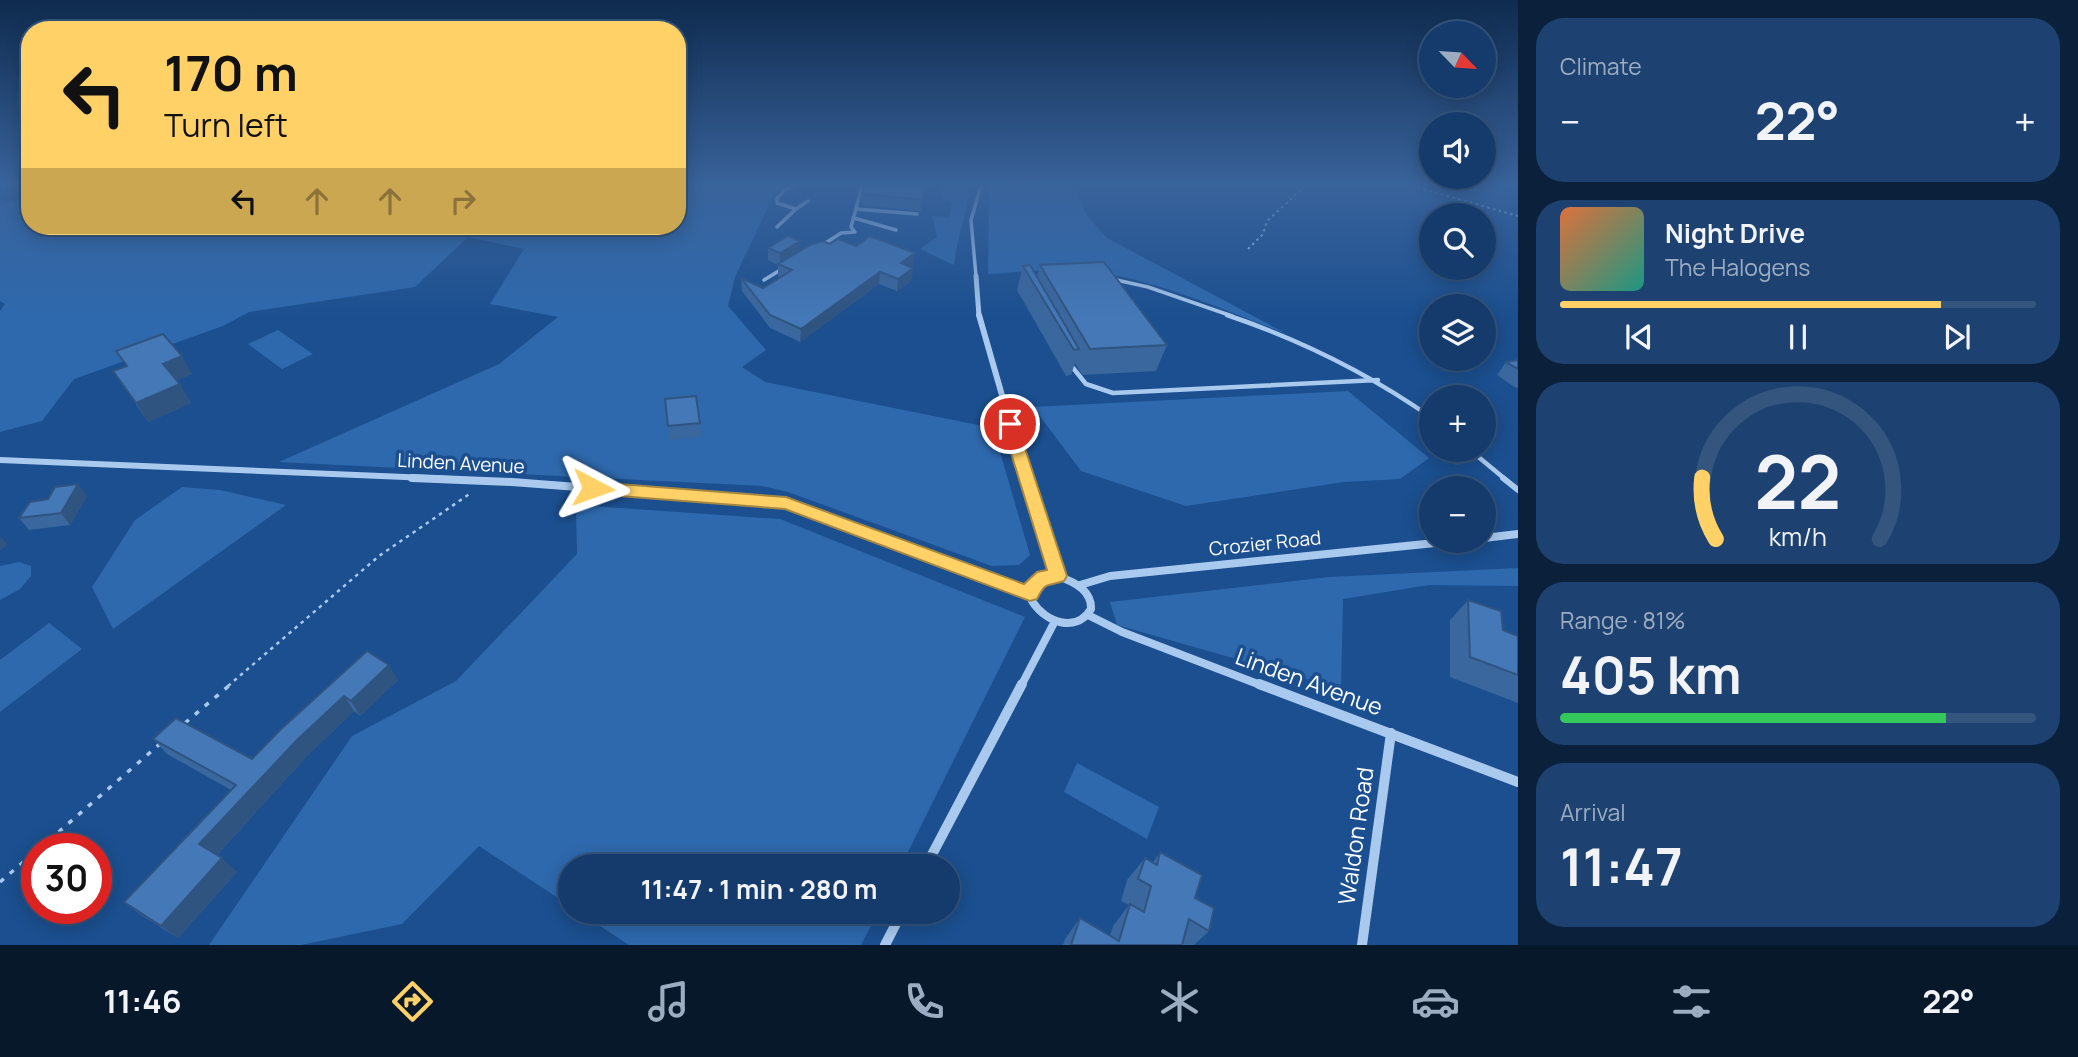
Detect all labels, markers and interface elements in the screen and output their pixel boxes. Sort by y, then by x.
north arrow [1419,21,1496,98]
map controls [1419,21,1496,553]
text: 170 m [164,39,298,106]
icon: left [49,49,140,140]
text: Climate [1560,50,1642,82]
text: 22° [1755,85,1840,156]
text: − [1560,95,1581,147]
text: + [2014,95,2036,147]
text: Turn left [164,103,288,147]
button: sound [1419,112,1496,189]
icon: left [225,182,263,220]
icon: ahead [298,182,336,220]
icon: ahead [371,182,409,220]
icon: right [444,182,482,220]
button: search [1419,203,1496,280]
text: Night Drive [1665,215,1805,251]
text: The Halogens [1665,251,1810,283]
button: layers [1419,294,1496,371]
icon: previous [1620,318,1658,356]
icon: pause [1779,318,1817,356]
icon: next [1938,318,1976,356]
button: + [1419,385,1496,462]
pin [980,394,1040,454]
icon: arrive [991,405,1029,443]
text: 22 [1755,431,1841,531]
street label: Linden Avenue [397,447,525,479]
position arrow [556,451,630,525]
button: − [1419,476,1496,553]
text: km/h [1769,518,1827,553]
street label: Crozier Road [1208,524,1322,562]
text: Range · 81% [1560,604,1685,636]
text: 405 km [1560,639,1741,710]
street label: Linden Avenue [1231,640,1387,723]
street label: Waldon Road [1330,765,1381,907]
text: Arrival [1560,796,1626,828]
text: 11:47 [1560,831,1683,902]
speed limit sign: 30 [21,833,112,924]
text: 11:47 · 1 min · 280 m [641,871,877,907]
icon: directions [388,977,437,1026]
icon: music [644,977,693,1026]
icon: phone [900,977,949,1026]
icon: climate [1155,977,1204,1026]
icon: car [1411,977,1460,1026]
icon: filters [1667,977,1716,1026]
text: 11:46 [103,979,182,1023]
text: 22° [1922,979,1975,1023]

